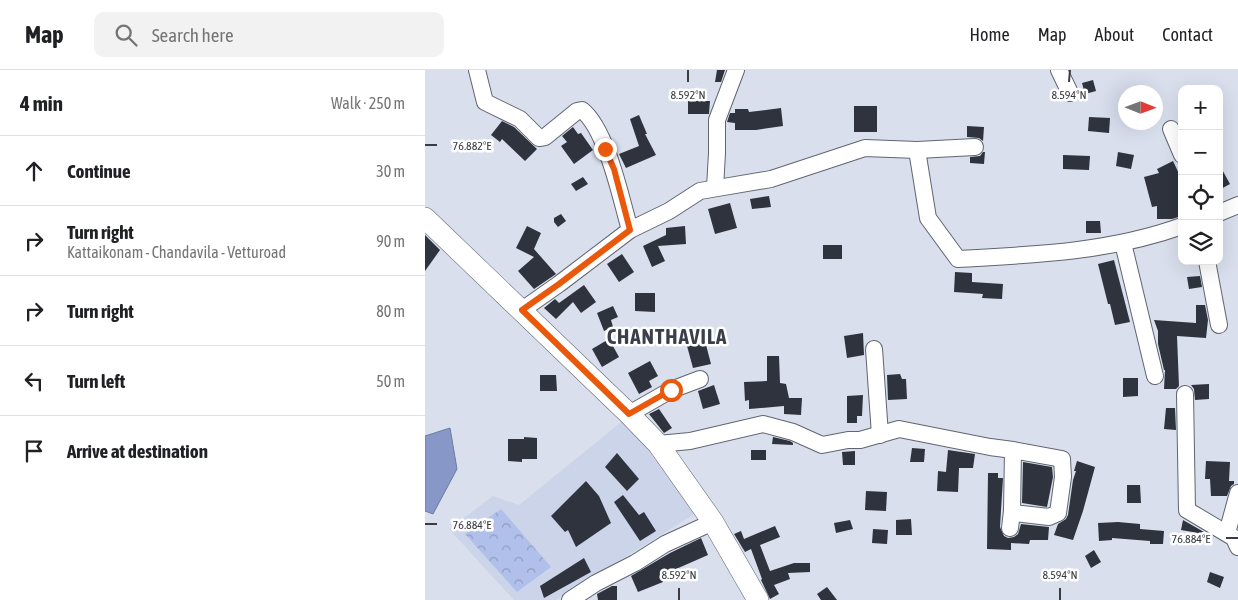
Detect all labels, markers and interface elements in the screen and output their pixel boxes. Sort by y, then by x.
search box [94,12,444,57]
text: Map [25,21,64,48]
icon: search [112,21,140,49]
text: Search here [152,24,234,46]
text: Home [970,24,1010,45]
text: Map [1038,24,1067,45]
text: About [1095,24,1134,45]
text: Contact [1162,24,1213,45]
north arrow [1118,85,1163,130]
map controls [1178,85,1223,265]
button: + [1178,85,1223,130]
text: 8.592°N [670,88,706,102]
text: 8.594°N [1051,88,1087,102]
text: 4 min [20,91,63,115]
text: Walk · 250 m [331,94,405,112]
button: − [1178,130,1223,175]
route end [594,138,617,161]
text: 76.882°E [453,139,491,153]
icon: ahead [20,157,48,185]
text: Continue [67,160,131,182]
text: 30 m [376,162,405,180]
button: locate [1178,175,1223,220]
button: layers [1178,220,1223,265]
text: Turn right [67,221,134,243]
icon: right [20,227,48,255]
text: 90 m [376,232,405,250]
text: Kattaikonam - Chandavila - Vetturoad [67,243,286,261]
icon: right [20,297,48,325]
text: Turn right [67,300,134,322]
text: 80 m [376,302,405,320]
district label: CHANTHAVILA [607,324,727,348]
icon: left [20,367,48,395]
text: Turn left [67,370,125,392]
text: 50 m [376,372,405,390]
route start [660,379,683,402]
icon: arrive [20,437,48,465]
text: Arrive at destination [67,440,208,462]
text: 76.884°E [453,518,491,532]
text: 76.884°E [1172,532,1210,546]
text: 8.592°N [661,568,697,582]
text: 8.594°N [1042,568,1078,582]

